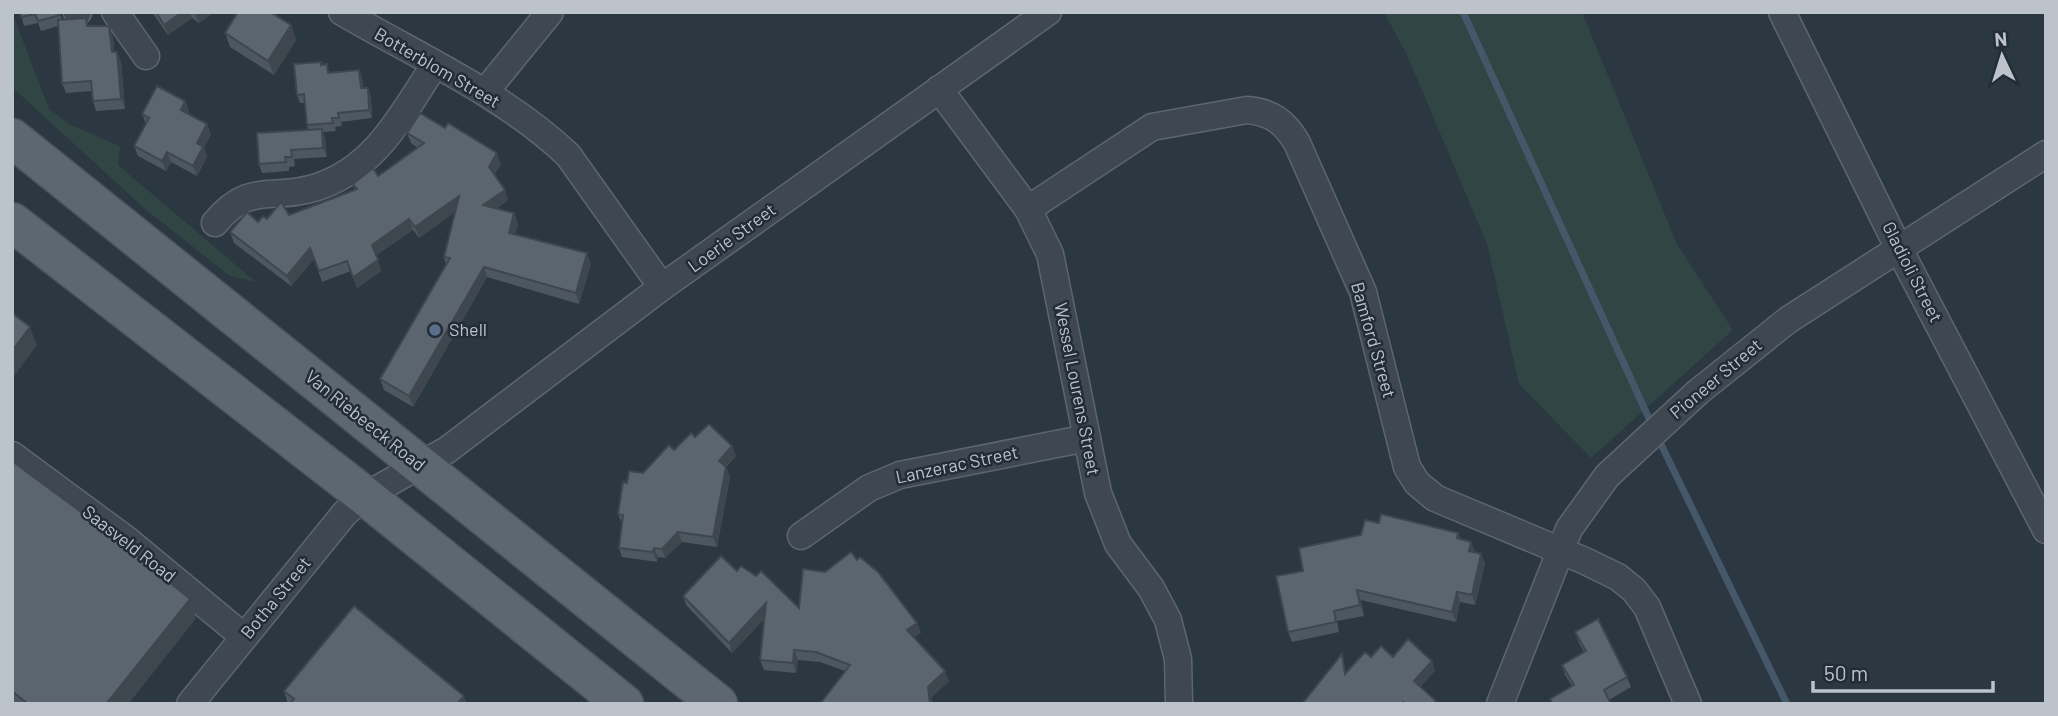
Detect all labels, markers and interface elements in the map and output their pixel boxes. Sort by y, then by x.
north arrow [1967,21,2037,91]
street label: Botterblom Street [371,22,504,112]
text: N [1994,27,2008,50]
street label: Loerie Street [683,198,780,276]
street label: Gladioli Street [1878,218,1948,326]
street label: Bamford Street [1347,279,1401,400]
street label: Wessel Lourens Street [1050,301,1106,477]
place label: Shell [449,318,487,340]
marker: Shell [427,322,443,338]
street label: Pioneer Street [1665,333,1766,423]
street label: Van Riebeeck Road [301,365,430,475]
street label: Lanzerac Street [894,440,1020,488]
street label: Saasveld Road [79,500,181,586]
street label: Botha Street [235,552,315,643]
scale bar [1813,650,1993,694]
text: 50 m [1824,660,1868,685]

